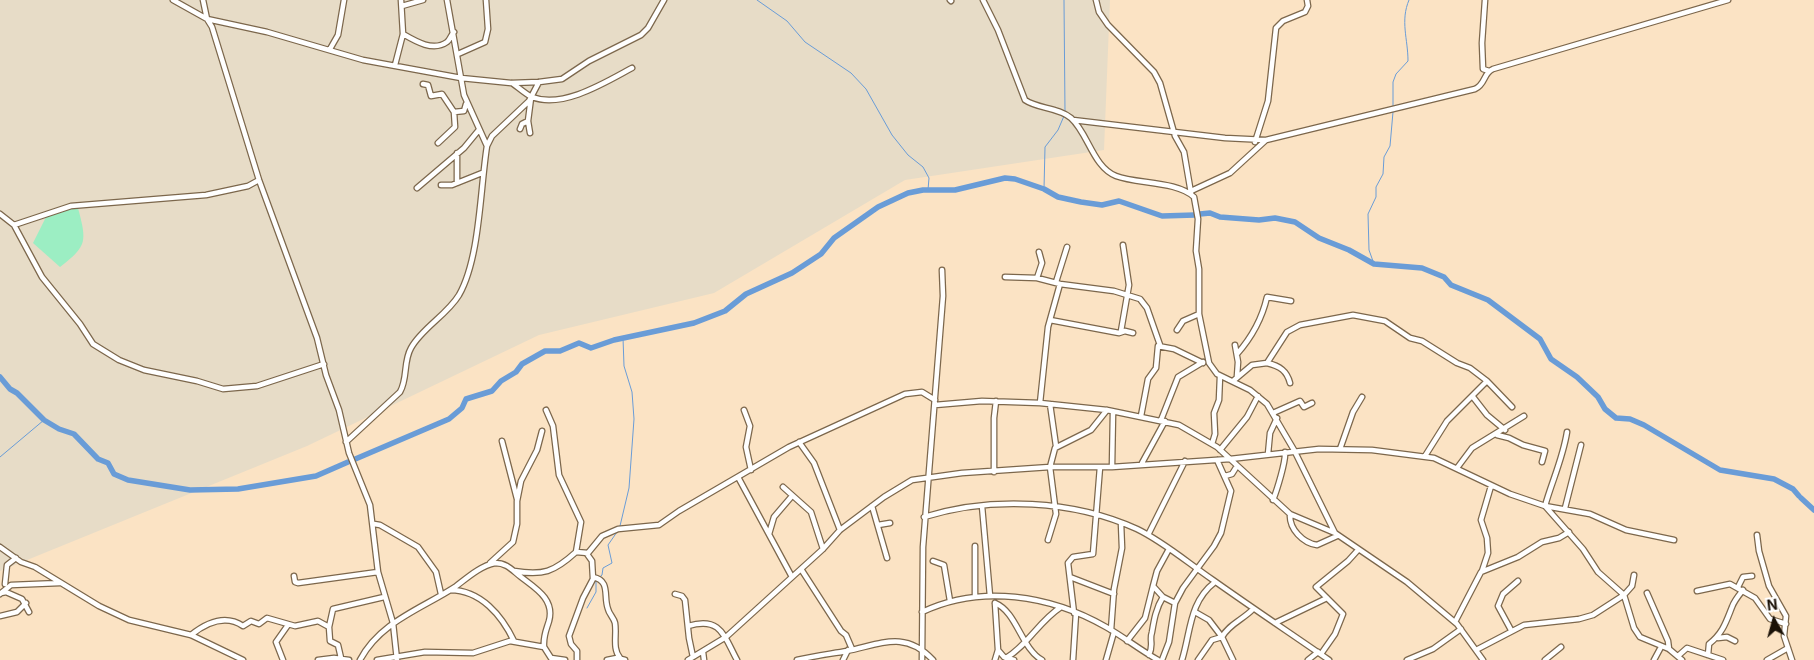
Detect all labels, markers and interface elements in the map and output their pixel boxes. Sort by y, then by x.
north arrow [1749,595,1799,645]
text: N [1766,596,1778,614]

